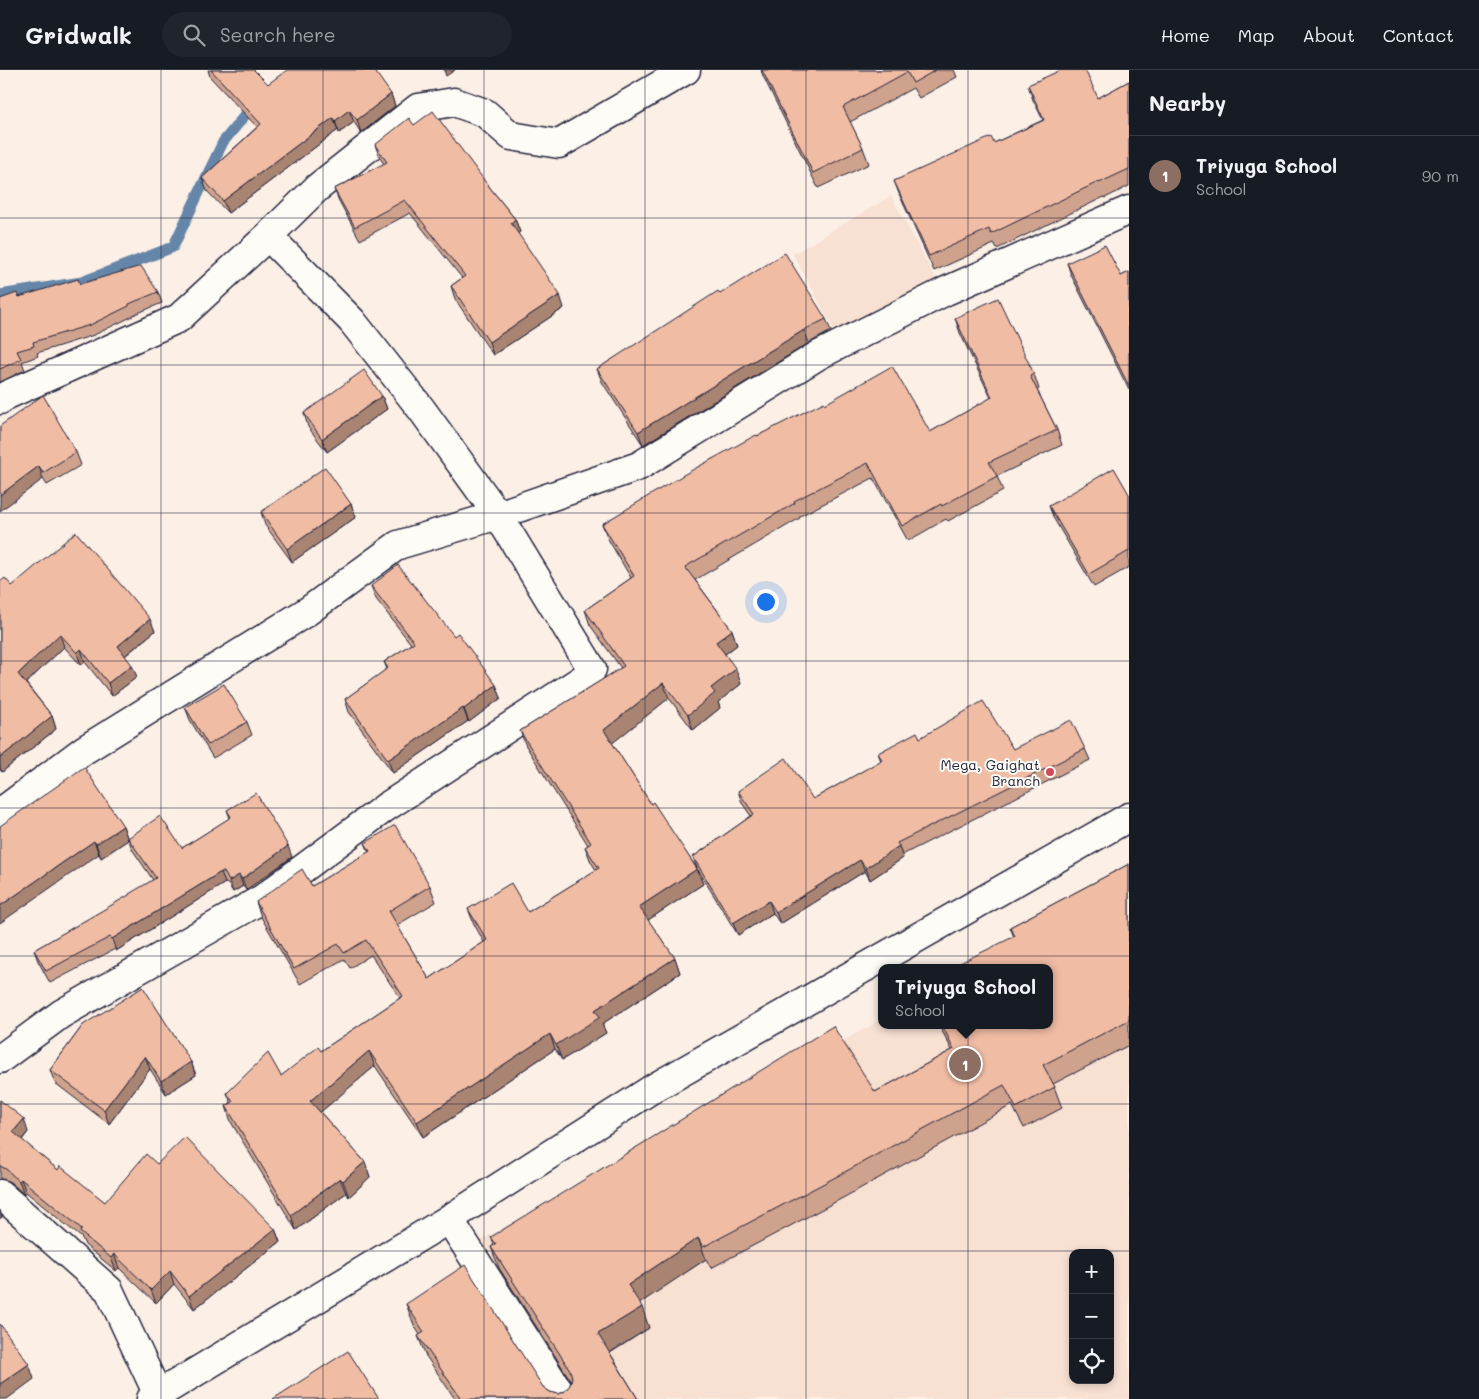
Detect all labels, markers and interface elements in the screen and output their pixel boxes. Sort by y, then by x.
search box [162,12,512,57]
text: Gridwalk [25,19,132,50]
icon: search [180,21,208,49]
text: Search here [220,22,336,47]
text: Home [1161,23,1210,47]
text: Map [1238,23,1274,47]
text: About [1302,23,1355,47]
text: Contact [1383,23,1454,47]
text: Nearby [1149,89,1226,116]
text: Triyuga School [1196,153,1337,178]
text: 1 [1161,165,1169,186]
text: 90 m [1422,165,1459,186]
text: School [1196,178,1246,199]
your location [753,589,779,615]
place label: Mega, Gaighat Branch [940,755,1040,790]
marker: Mega, Gaighat Branch [1044,766,1056,778]
popup [878,964,1053,1029]
text: Triyuga School [895,974,1036,999]
text: School [895,999,945,1020]
pin: 1 [949,1045,981,1083]
map controls [1069,1249,1114,1384]
button: + [1069,1249,1114,1294]
button: − [1069,1294,1114,1339]
button: locate [1069,1339,1114,1384]

